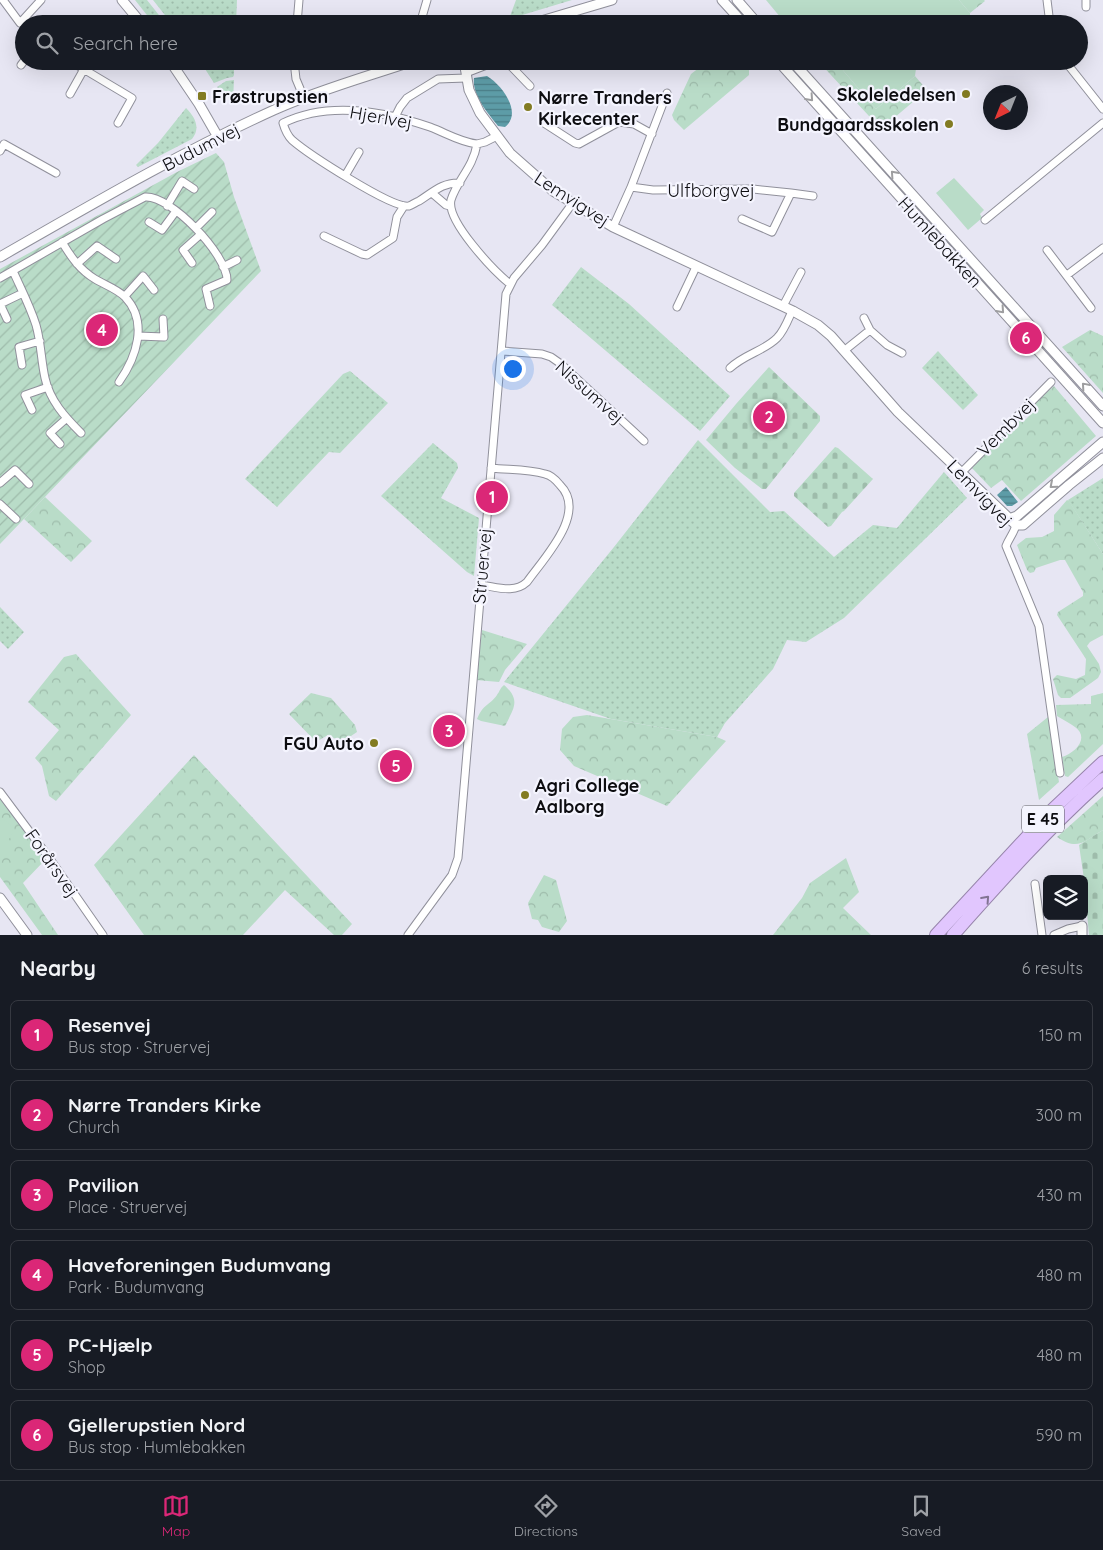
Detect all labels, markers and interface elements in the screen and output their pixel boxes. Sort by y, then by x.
search box [15,15,1088,70]
icon: search [33,29,61,57]
text: Search here [73,31,178,55]
place label: Skoleledelsen [837,83,956,106]
place label: Frøstrupstien [212,85,328,108]
north arrow [983,85,1028,130]
place label: Nørre Tranders Kirkecenter [538,86,672,130]
marker: Skoleledelsen [960,88,972,100]
marker: Frøstrupstien [196,90,208,102]
one-way arrow [805,92,814,101]
street label: Hjerlvej [348,100,414,134]
marker: Nørre Tranders Kirkecenter [522,101,534,113]
place label: Bundgaardsskolen [777,113,939,136]
street label: Budumvej [158,118,244,176]
marker: Bundgaardsskolen [943,118,955,130]
street label: Lemvigvej [530,166,614,232]
one-way arrow [890,171,899,180]
street label: Ulfborgvej [667,179,755,202]
street label: Humlebakken [893,192,987,292]
one-way arrow [995,304,1004,313]
pin: 4 [86,311,118,349]
pin: 6 [1010,319,1042,357]
street label: Nissumvej [551,355,629,429]
your location [500,356,526,382]
one-way arrow [1082,383,1091,392]
street label: Vembvej [972,393,1040,461]
pin: 2 [753,398,785,436]
street label: Lemvigvej [942,454,1018,532]
pin: 1 [476,478,508,516]
one-way arrow [1049,480,1058,489]
street label: Struervej [467,527,497,605]
pin: 3 [433,712,465,750]
place label: FGU Auto [283,732,364,755]
marker: FGU Auto [368,737,380,749]
pin: 5 [380,747,412,785]
place label: Agri College Aalborg [535,774,639,818]
marker: Agri College Aalborg [519,789,531,801]
road number: E 45 [1022,806,1064,832]
street label: Forårsvej [20,824,84,902]
map controls [1043,875,1088,920]
button: layers [1043,875,1088,920]
one-way arrow [980,895,989,904]
text: Nearby [20,955,96,981]
text: 6 results [1022,958,1083,978]
text: Resenvej [68,1013,151,1037]
text: 1 [34,1025,40,1045]
text: 150 m [1039,1025,1082,1045]
text: Bus stop · Struervej [68,1037,211,1057]
text: Nørre Tranders Kirke [68,1093,261,1117]
text: 2 [32,1105,42,1125]
text: 300 m [1036,1105,1082,1125]
text: Church [68,1117,120,1137]
text: Pavilion [68,1173,139,1197]
text: 3 [33,1185,41,1205]
text: 430 m [1037,1185,1082,1205]
text: Place · Struervej [68,1197,188,1217]
text: Haveforeningen Budumvang [68,1253,331,1277]
text: 4 [32,1265,42,1285]
text: 480 m [1036,1265,1082,1285]
text: Park · Budumvang [68,1277,204,1297]
text: PC-Hjælp [68,1333,152,1357]
text: 5 [32,1345,42,1365]
text: 480 m [1036,1345,1082,1365]
text: Shop [68,1357,105,1377]
text: Gjellerupstien Nord [68,1413,245,1437]
text: 6 [33,1425,41,1445]
text: 590 m [1036,1425,1082,1445]
text: Bus stop · Humlebakken [68,1437,246,1457]
tab: Map [162,1492,190,1540]
tab: Directions [514,1492,578,1540]
tab: Saved [901,1492,941,1540]

